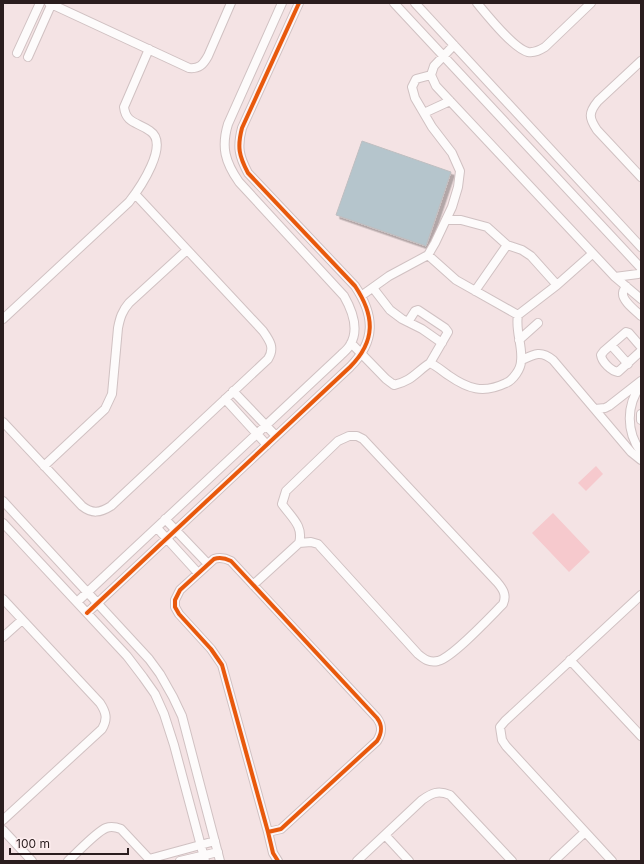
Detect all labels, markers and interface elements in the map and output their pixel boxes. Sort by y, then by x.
scale bar [10,830,128,856]
text: 100 m [16,836,50,851]

